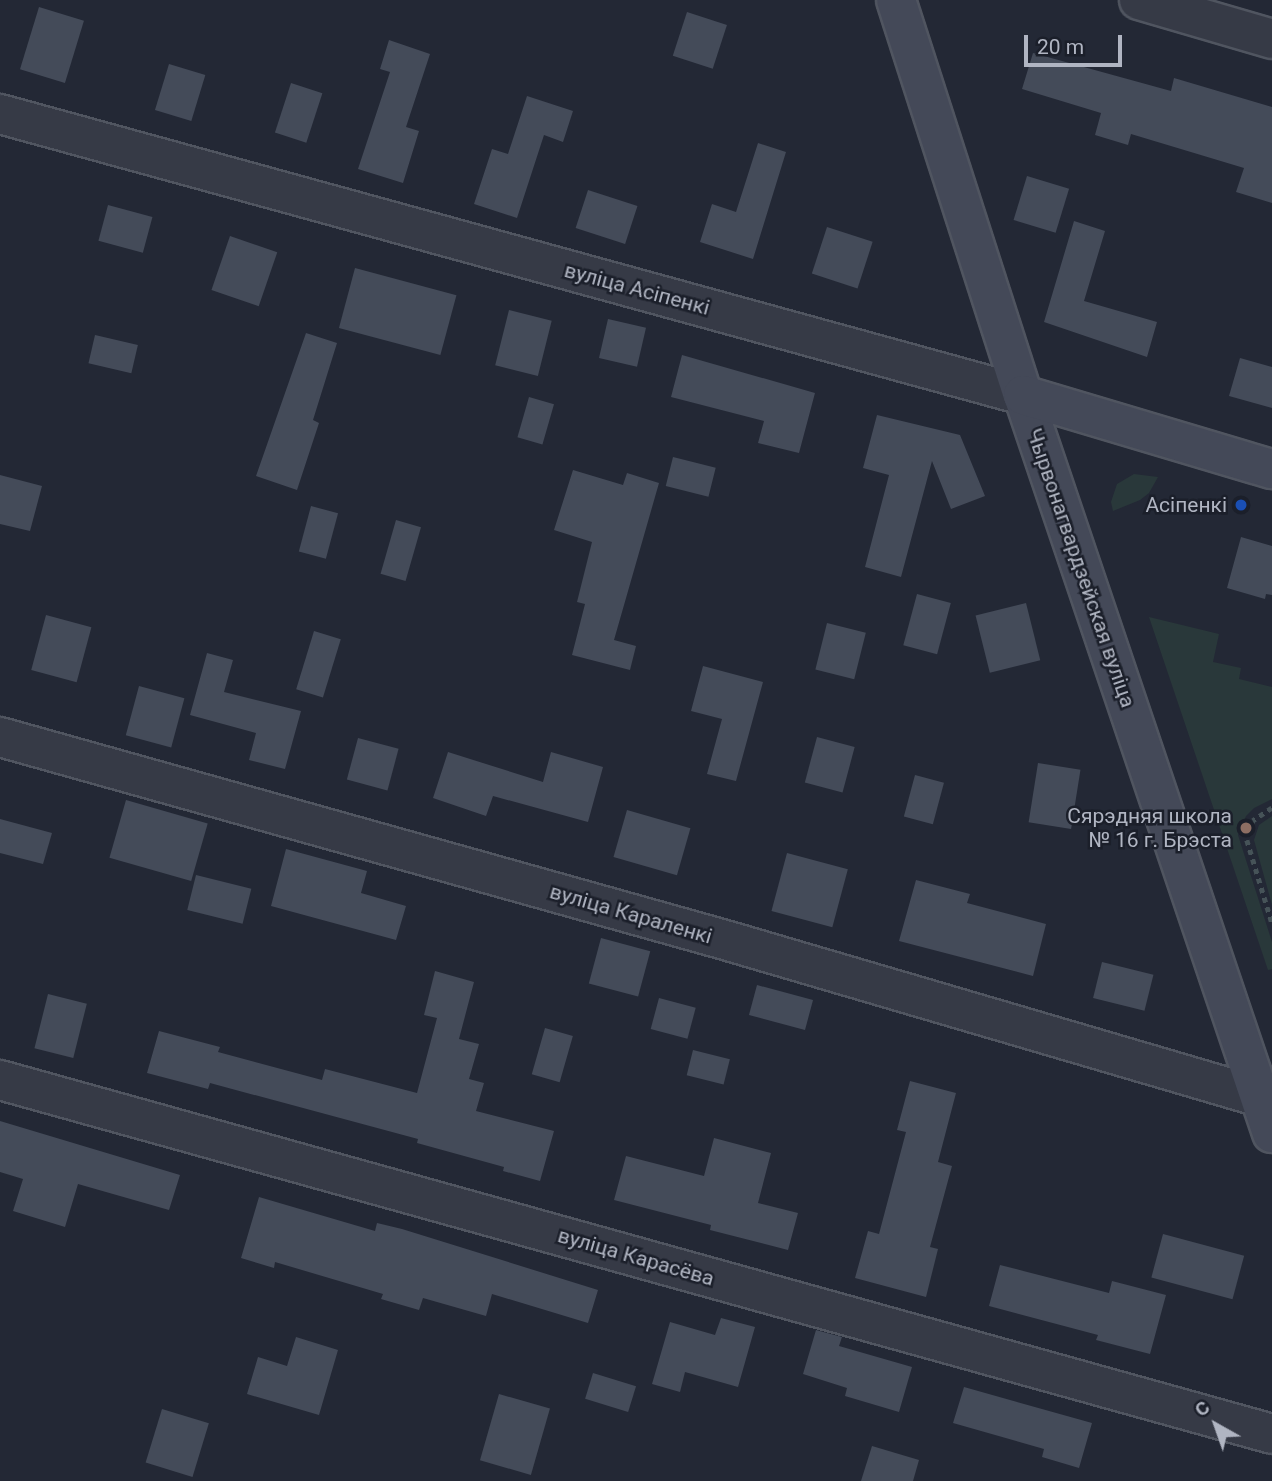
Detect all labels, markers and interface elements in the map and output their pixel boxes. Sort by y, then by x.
scale bar [1027,21,1125,65]
text: 20 m [1037,35,1084,59]
street label: вуліца Асіпенкі [562,258,712,320]
street label: Чырвонагвардзейская вуліца [1021,425,1141,711]
place label: Асіпенкі [1145,492,1227,518]
marker: Асіпенкі [1233,497,1249,513]
place label: Сярэдняя школа № 16 г. Брэста [1067,803,1232,853]
marker: Сярэдняя школа № 16 г. Брэста [1238,820,1254,836]
street label: вуліца Караленкі [547,879,715,949]
street label: вуліца Карасёва [555,1223,717,1291]
north arrow [1181,1390,1251,1460]
text: С [1190,1396,1214,1421]

